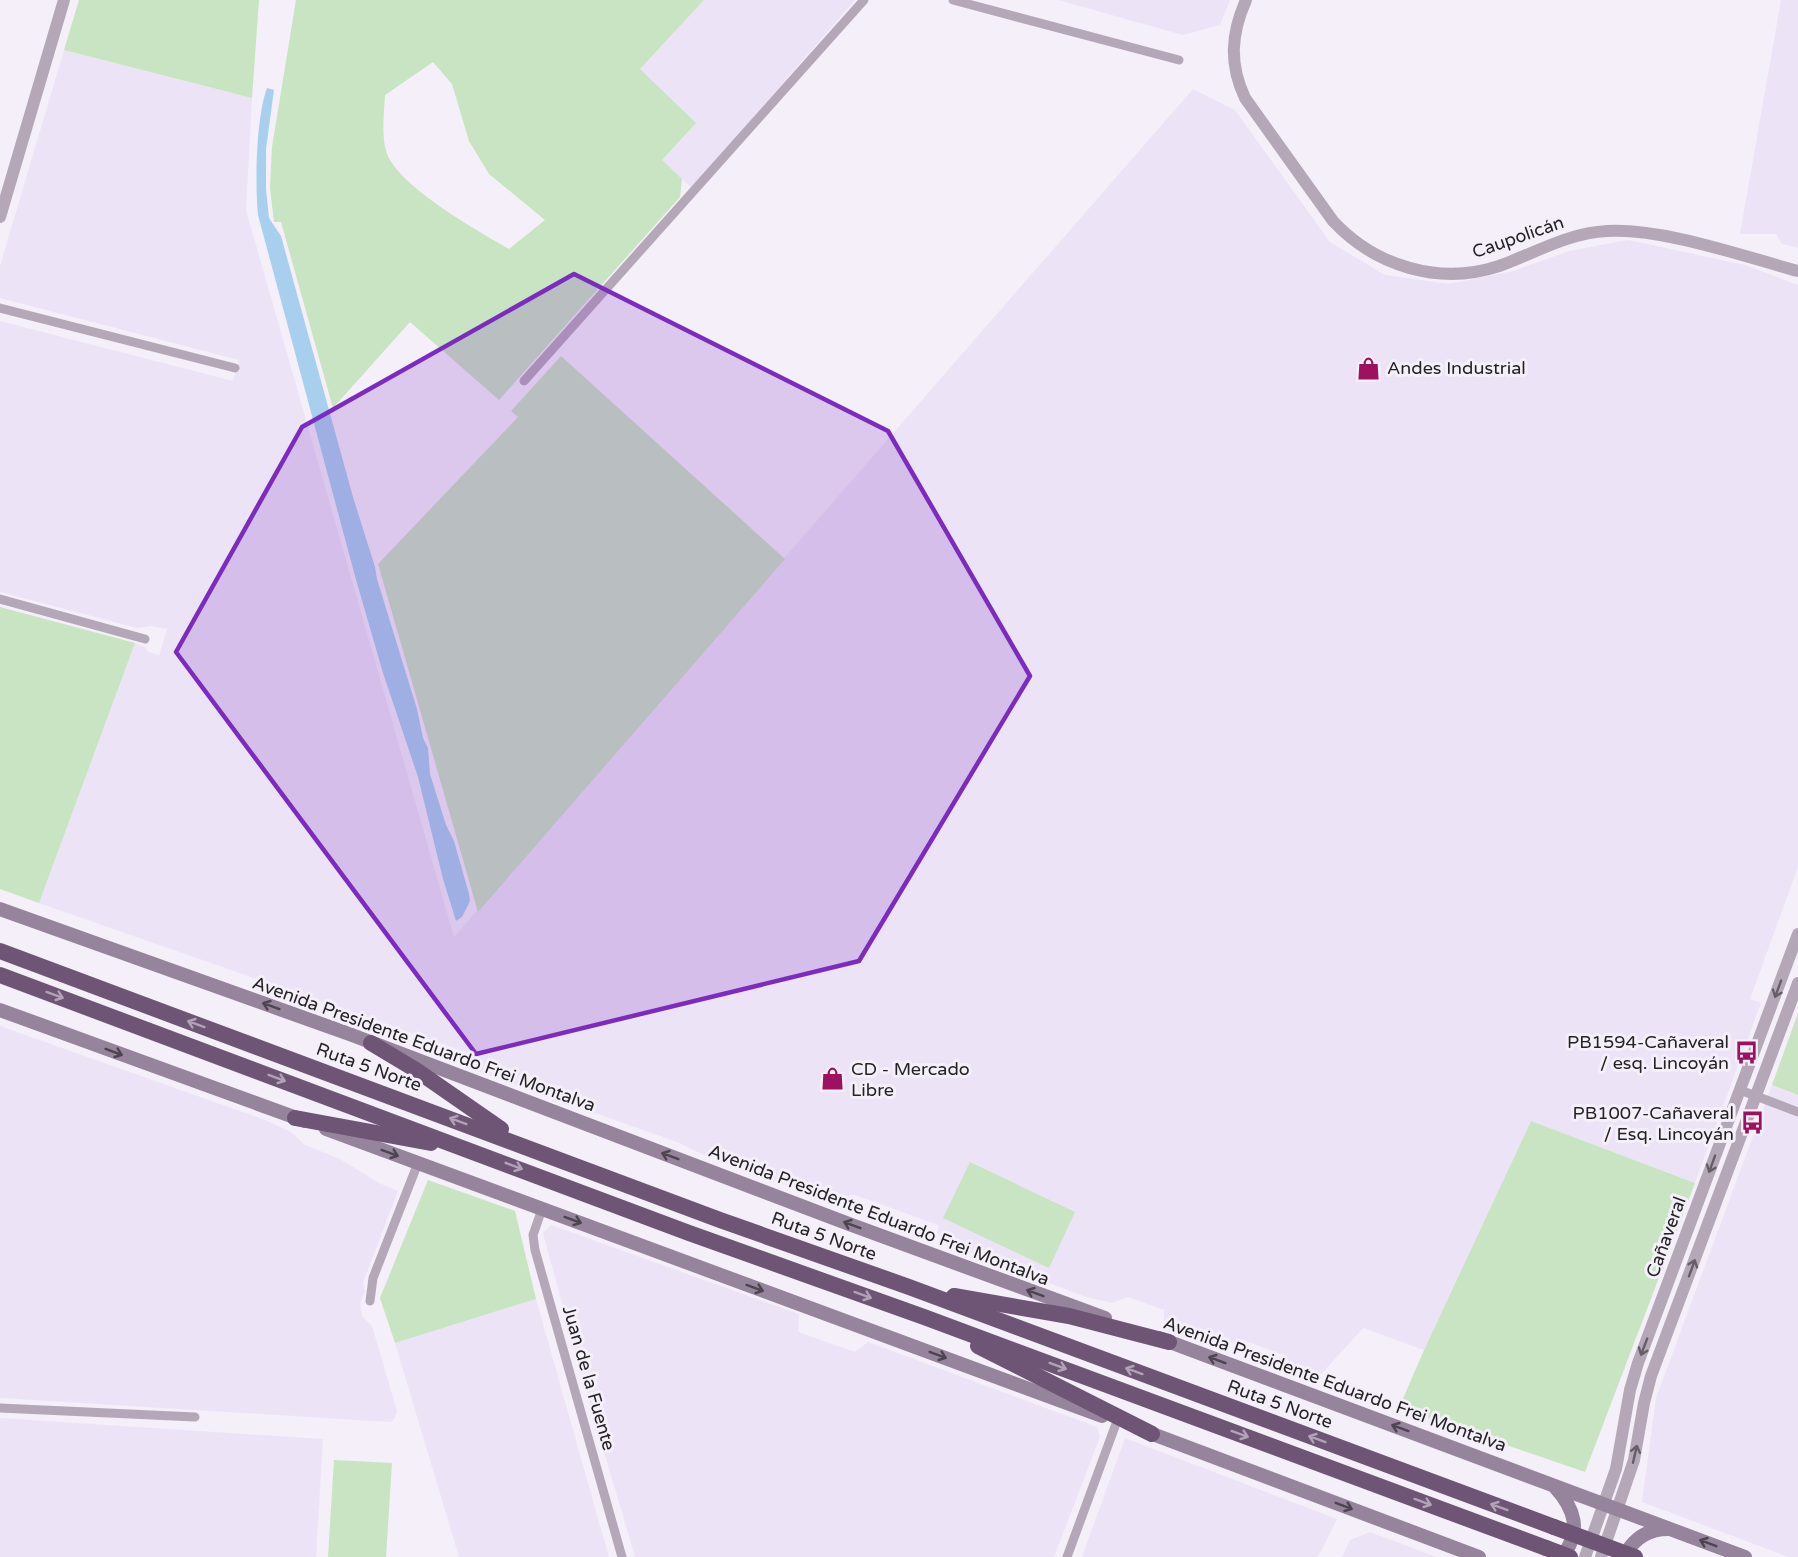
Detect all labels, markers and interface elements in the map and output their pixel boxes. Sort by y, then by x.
street label: Caupolicán [1469,211,1567,263]
shop icon: Andes Industrial [1356,355,1382,381]
place label: Andes Industrial [1387,357,1526,379]
street label: Avenida Presidente Eduardo Frei Montalva [250,972,598,1116]
one-way arrow [1771,979,1782,998]
one-way arrow [45,991,64,1002]
one-way arrow [262,1000,281,1011]
one-way arrow [187,1018,206,1029]
place label: PB1594-Cañaveral / esq. Lincoyán [1567,1031,1729,1074]
street label: Ruta 5 Norte [313,1038,425,1096]
bus stop icon: PB1594-Cañaveral / esq. Lincoyán [1734,1039,1760,1065]
one-way arrow [104,1047,123,1058]
place label: CD - Mercado Libre [851,1058,970,1101]
shop icon: CD - Mercado Libre [820,1066,846,1092]
one-way arrow [267,1073,286,1084]
place label: PB1007-Cañaveral / Esq. Lincoyán [1573,1102,1734,1145]
bus stop icon: PB1007-Cañaveral / Esq. Lincoyán [1739,1110,1765,1136]
one-way arrow [449,1115,468,1126]
street label: Avenida Presidente Eduardo Frei Montalva [705,1140,1053,1290]
one-way arrow [380,1148,398,1159]
one-way arrow [661,1150,680,1161]
one-way arrow [1706,1154,1717,1173]
one-way arrow [504,1162,522,1173]
street label: Cañaveral [1641,1193,1691,1281]
street label: Ruta 5 Norte [768,1207,880,1265]
one-way arrow [563,1216,581,1227]
one-way arrow [843,1219,862,1230]
one-way arrow [1687,1259,1698,1278]
one-way arrow [746,1283,764,1294]
one-way arrow [1026,1287,1045,1298]
one-way arrow [853,1290,872,1301]
street label: Juan de la Fuente [558,1303,620,1453]
street label: Avenida Presidente Eduardo Frei Montalva [1161,1312,1509,1456]
one-way arrow [1638,1337,1649,1356]
one-way arrow [929,1351,947,1362]
one-way arrow [1208,1353,1227,1364]
one-way arrow [1048,1362,1067,1373]
one-way arrow [1125,1364,1144,1375]
street label: Ruta 5 Norte [1224,1375,1336,1433]
one-way arrow [1391,1421,1409,1432]
one-way arrow [1231,1430,1249,1441]
one-way arrow [1308,1432,1326,1443]
one-way arrow [1630,1444,1641,1464]
one-way arrow [1413,1498,1432,1509]
one-way arrow [1491,1500,1509,1511]
one-way arrow [1334,1502,1353,1513]
one-way arrow [1699,1537,1717,1548]

